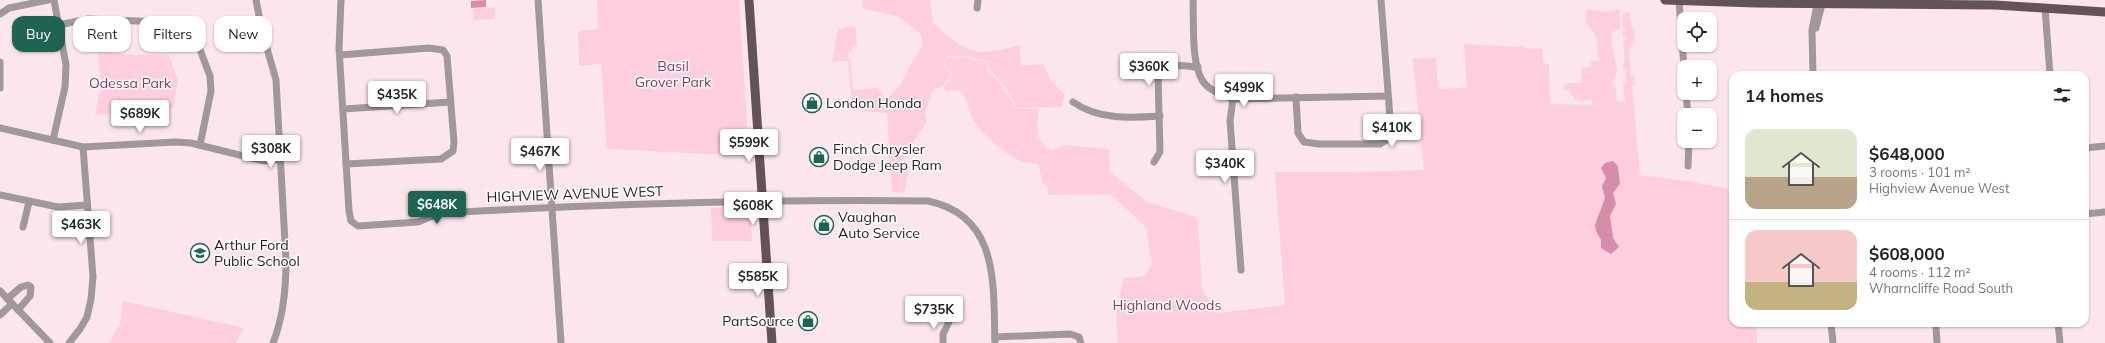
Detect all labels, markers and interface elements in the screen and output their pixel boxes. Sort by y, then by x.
map controls [1677,12,1717,148]
button: locate [1677,12,1717,52]
chip: Buy [12,16,65,52]
chip: Rent [73,16,131,52]
chip: Filters [139,16,206,52]
chip: New [214,16,272,52]
pin: $360K [1121,53,1177,87]
park label: Basil Grover Park [635,57,712,91]
text: $360K [1129,58,1169,74]
button: + [1677,60,1717,100]
park label: Odessa Park [89,74,172,92]
pin: $499K [1216,74,1272,108]
text: $499K [1224,79,1264,95]
pin: $435K [369,81,425,115]
icon: filters [2051,84,2073,106]
text: 14 homes [1745,85,1824,106]
text: $435K [377,86,417,102]
shop icon: London Honda [801,92,823,114]
place label: London Honda [826,94,922,112]
pin: $689K [112,100,168,134]
text: $689K [120,105,160,121]
button: − [1677,108,1717,148]
pin: $410K [1364,114,1420,148]
text: $410K [1372,119,1412,135]
pin: $599K [721,129,777,163]
text: $599K [729,134,769,150]
pin: $308K [243,135,299,169]
pin: $467K [512,138,568,172]
text: $308K [251,140,291,156]
place label: Finch Chrysler Dodge Jeep Ram [833,140,942,174]
text: $467K [520,143,560,159]
text: $648,000 [1869,143,1945,164]
icon: home [1777,145,1825,193]
shop icon: Finch Chrysler Dodge Jeep Ram [808,146,830,168]
pin: $340K [1197,150,1253,184]
text: $340K [1205,155,1245,171]
text: 3 rooms · 101 m² [1869,164,1970,180]
text: Highview Avenue West [1869,180,2010,196]
street label: HIGHVIEW AVENUE WEST [486,182,664,206]
pin: $648K [409,191,465,225]
pin: $608K [725,192,781,226]
text: $648K [417,196,457,212]
text: $608K [733,197,773,213]
place label: Vaughan Auto Service [838,208,920,242]
pin: $463K [53,211,109,245]
shop icon: Vaughan Auto Service [813,214,835,236]
text: $463K [61,216,101,232]
place label: Arthur Ford Public School [214,236,300,270]
school or university icon: Arthur Ford Public School [189,242,211,264]
text: $608,000 [1869,243,1945,264]
icon: home [1777,246,1825,294]
pin: $585K [730,263,786,297]
text: 4 rooms · 112 m² [1869,264,1970,280]
text: $585K [738,268,778,284]
text: Wharncliffe Road South [1869,280,2013,296]
pin: $735K [906,296,962,330]
park label: Highland Woods [1113,296,1221,314]
text: $735K [914,301,954,317]
shop icon: PartSource [797,310,819,332]
place label: PartSource [722,312,794,330]

